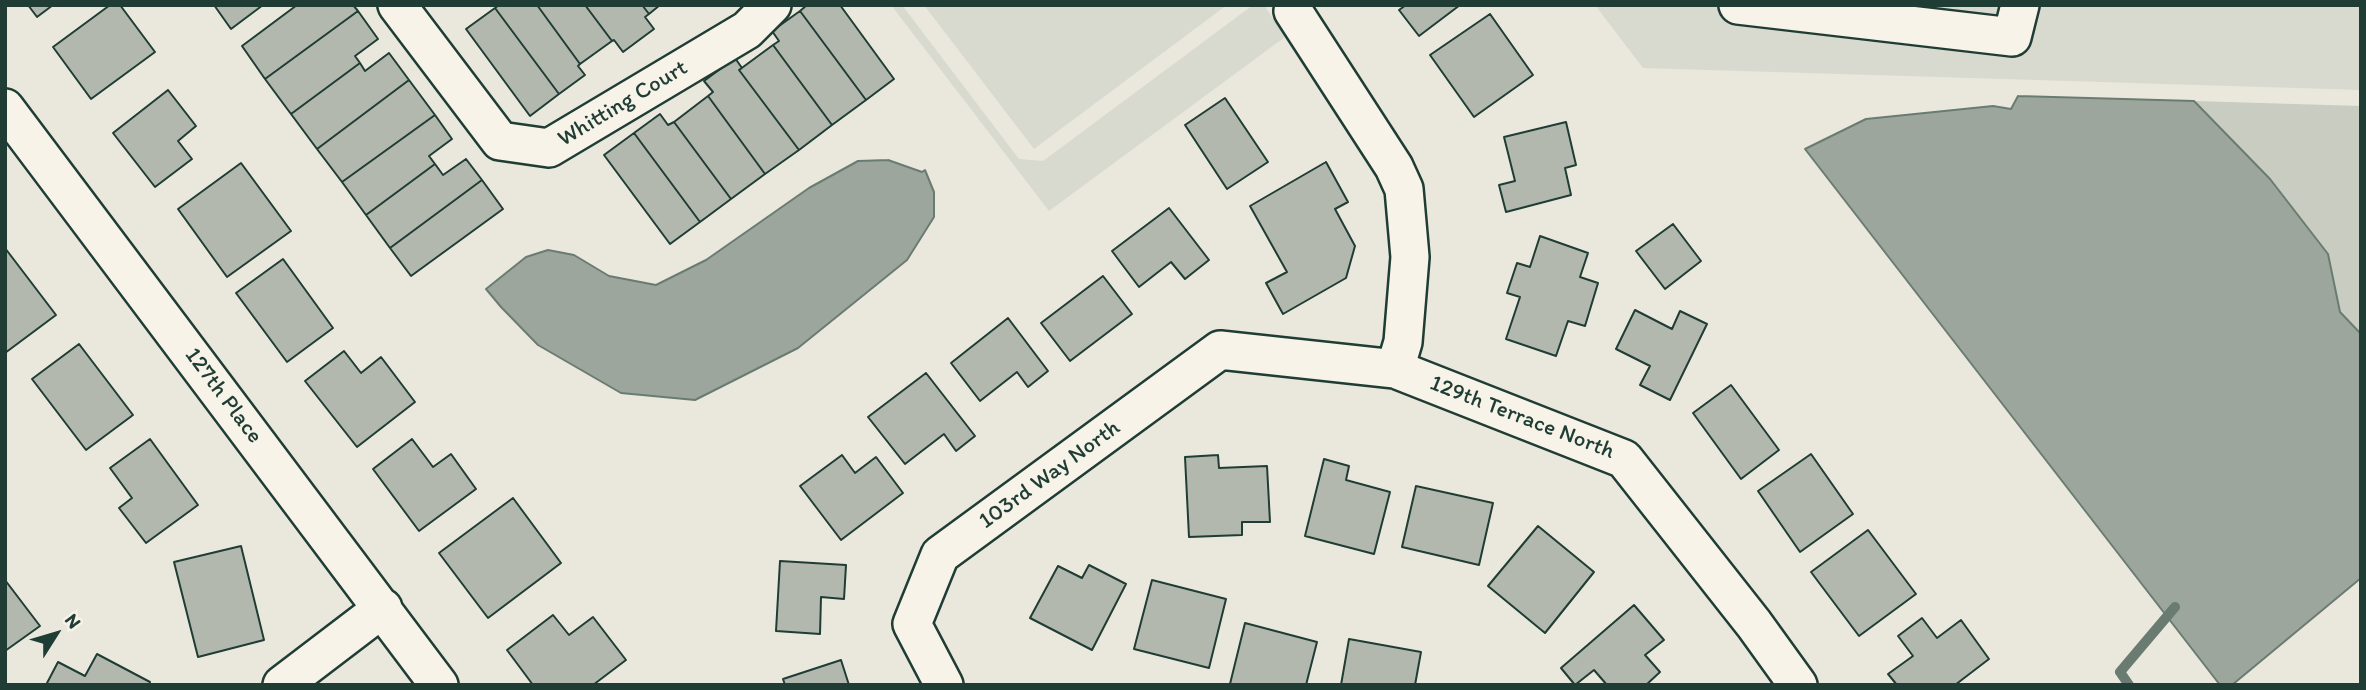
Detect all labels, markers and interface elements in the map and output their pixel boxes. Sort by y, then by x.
street label: Whitting Court [553,55,693,153]
street label: 127th Place [178,343,268,449]
street label: 129th Terrace North [1426,370,1618,466]
street label: 103rd Way North [974,415,1126,535]
north arrow [21,599,91,669]
text: N [60,609,86,633]

